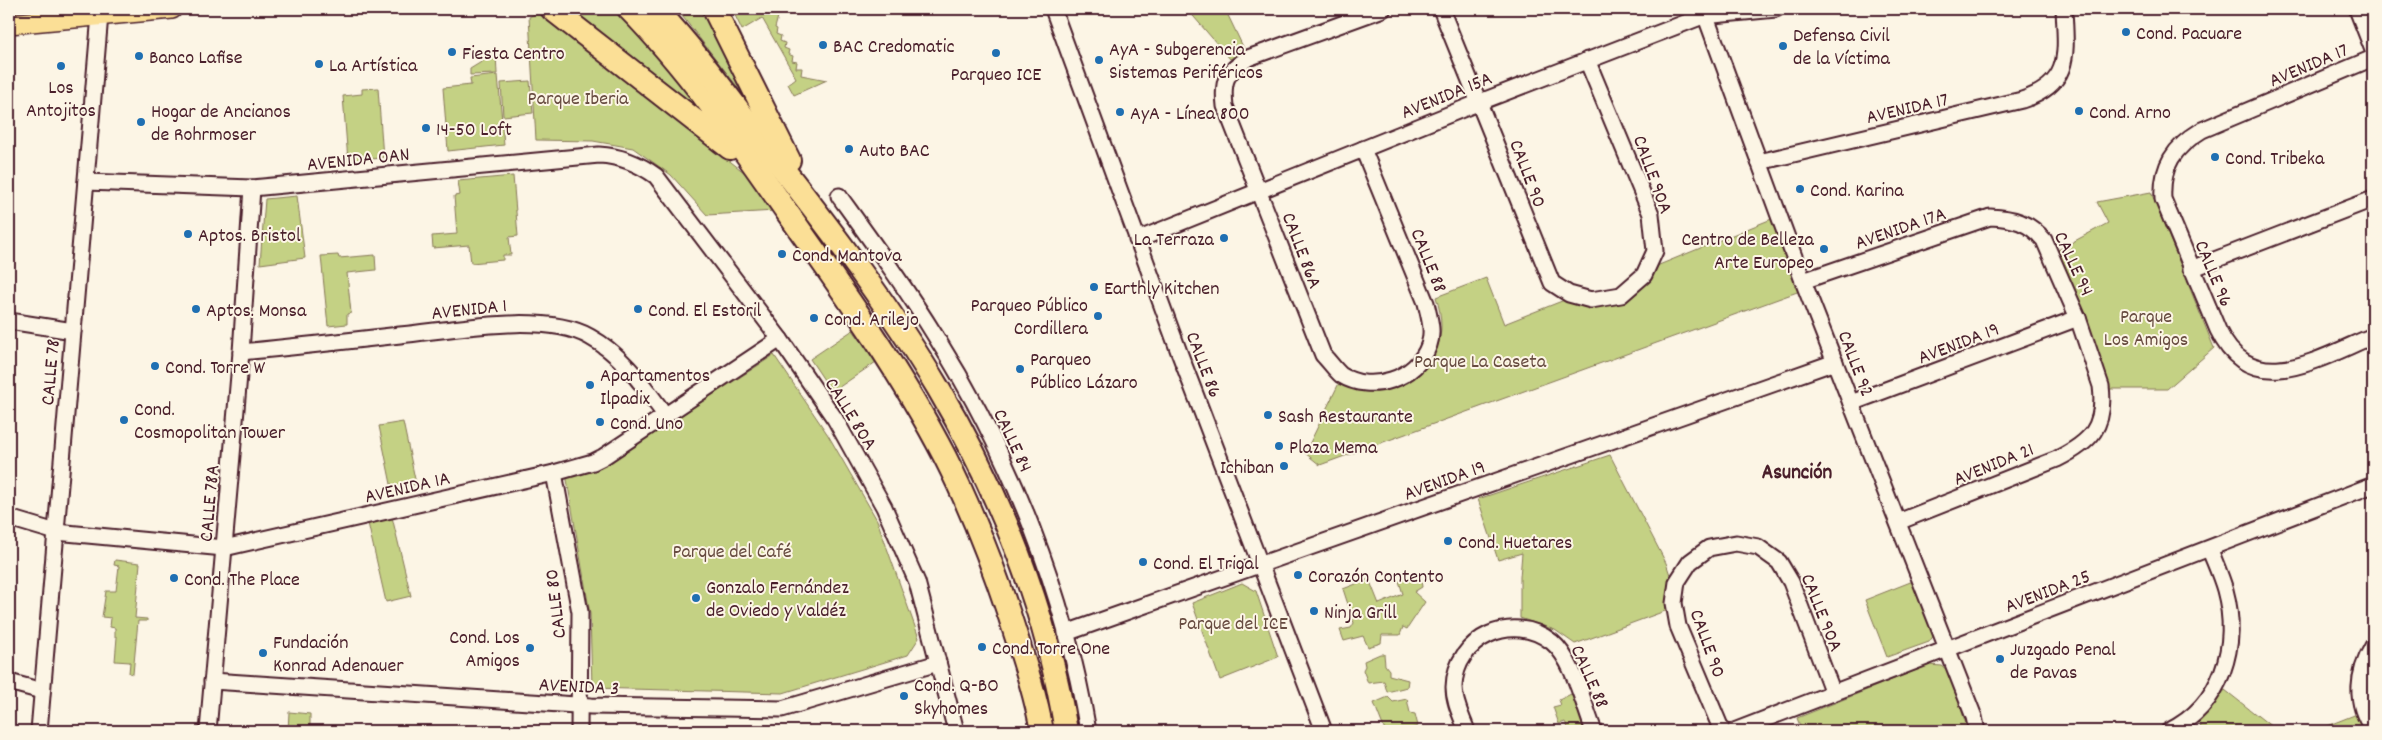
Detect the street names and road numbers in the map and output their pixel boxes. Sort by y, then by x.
street label: AVENIDA 17 [2265,38,2353,96]
street label: AVENIDA 15A [1397,66,1497,128]
street label: AVENIDA 17 [1864,87,1952,133]
street label: CALLE 90A [1624,132,1678,218]
street label: CALLE 90 [1500,136,1552,212]
street label: AVENIDA 0AN [306,142,411,180]
street label: AVENIDA 17A [1852,201,1950,258]
street label: CALLE 86A [1273,209,1328,293]
street label: CALLE 88 [1402,225,1453,297]
street label: CALLE 94 [2045,227,2099,301]
street label: CALLE 96 [2186,237,2239,312]
street label: AVENIDA 1 [430,293,509,329]
street label: AVENIDA 19 [1914,316,2004,373]
street label: CALLE 92 [1829,327,1880,401]
street label: CALLE 86 [1177,328,1228,402]
street label: CALLE 78 [35,338,69,407]
street label: CALLE 80A [816,373,883,456]
street label: CALLE 84 [984,405,1038,478]
street label: AVENIDA 21 [1950,437,2039,495]
street label: AVENIDA 19 [1400,454,1490,510]
street label: CALLE 78A [194,463,228,543]
street label: AVENIDA 1A [362,465,453,512]
street label: AVENIDA 25 [2001,564,2095,622]
street label: CALLE 80 [539,567,575,640]
street label: CALLE 90A [1792,570,1849,656]
street label: CALLE 90 [1681,606,1731,682]
street label: CALLE 88 [1562,641,1615,713]
street label: AVENIDA 3 [538,672,620,704]

